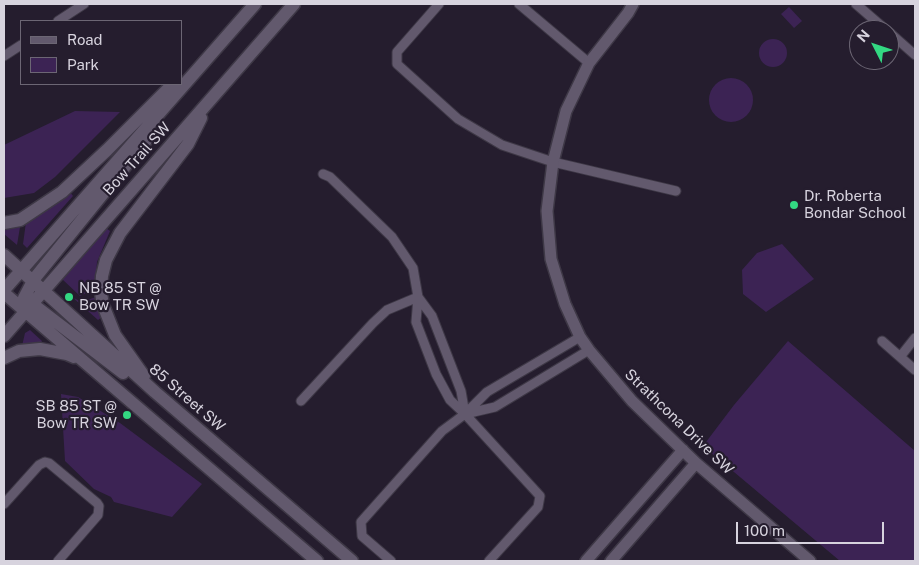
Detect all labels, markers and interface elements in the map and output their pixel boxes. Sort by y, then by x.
legend [20,20,182,85]
north arrow [849,20,899,70]
text: N [854,26,873,45]
text: Road [67,31,103,48]
text: Park [67,56,99,73]
street label: Bow Trail SW [99,119,175,199]
place label: Dr. Roberta Bondar School [804,187,906,222]
marker: Dr. Roberta Bondar School [788,199,800,211]
place label: NB 85 ST @ Bow TR SW [79,279,162,314]
marker: NB 85 ST @ Bow TR SW [63,291,75,303]
street label: 85 Street SW [145,360,229,436]
street label: Strathcona Drive SW [621,365,737,479]
place label: SB 85 ST @ Bow TR SW [36,397,117,432]
marker: SB 85 ST @ Bow TR SW [121,409,133,421]
scale bar [739,512,886,544]
text: 100 m [744,522,785,539]

